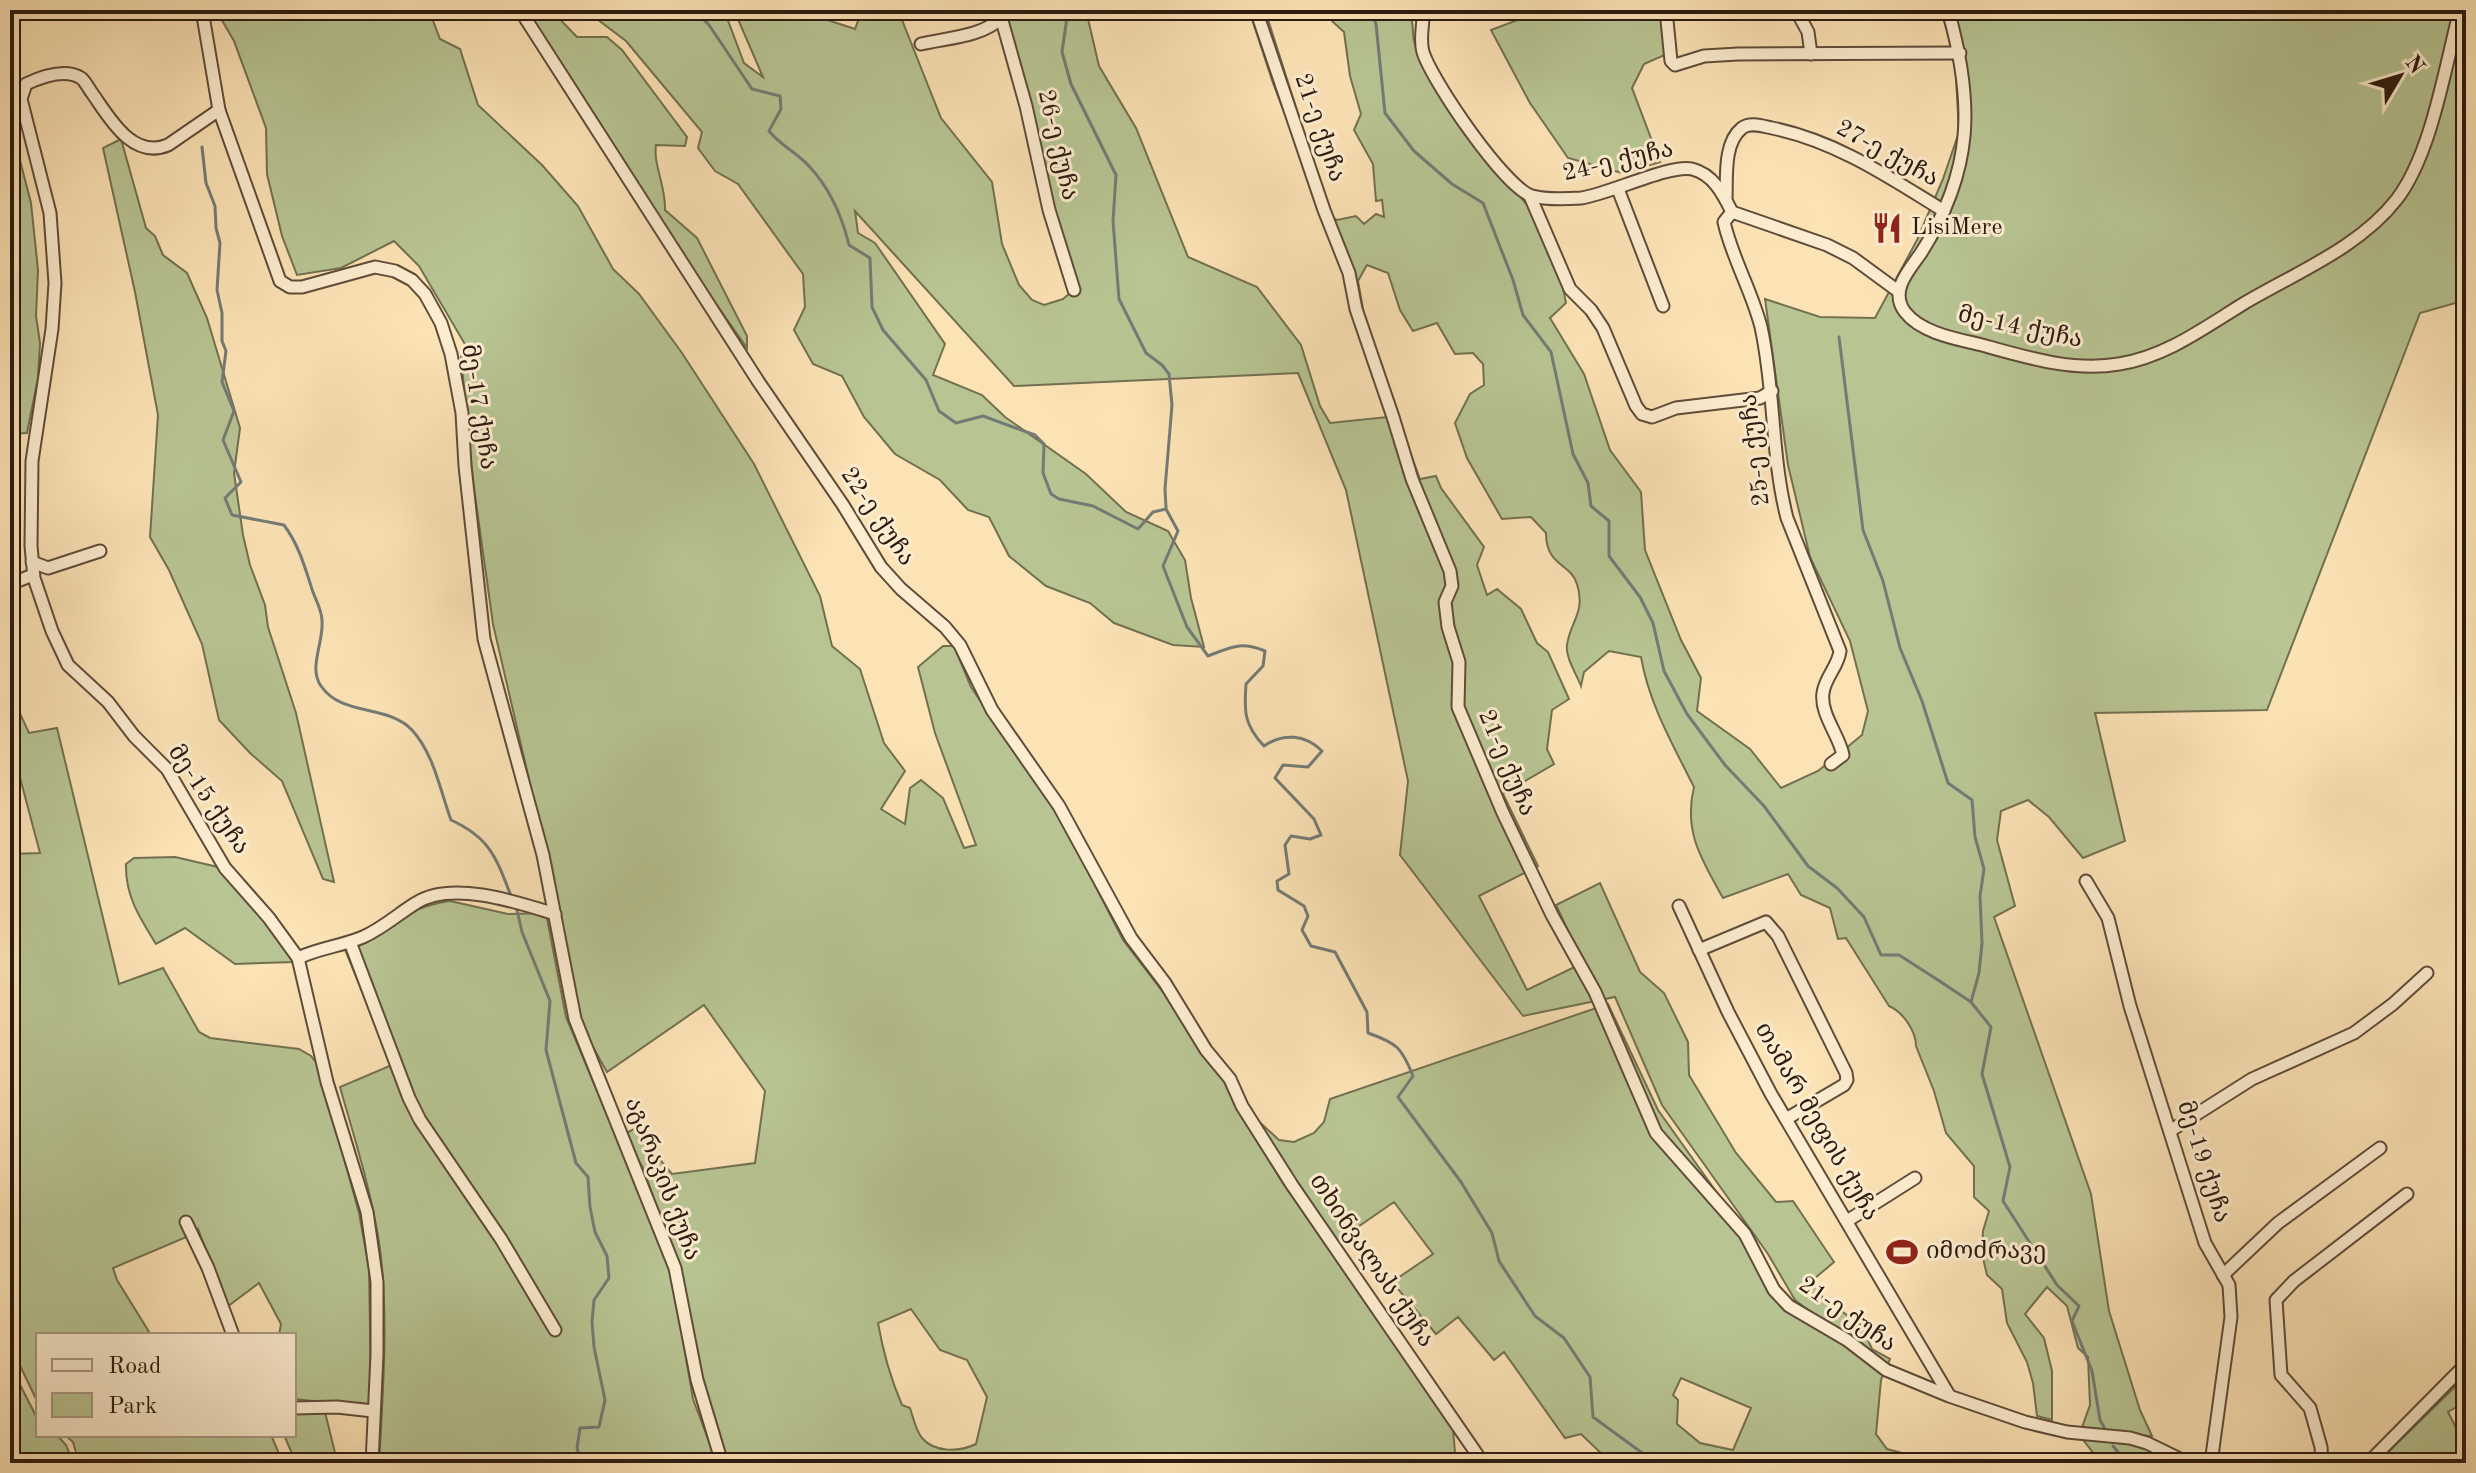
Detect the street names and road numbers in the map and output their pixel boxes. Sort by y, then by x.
street label: 21-ე ქუჩა [1289,71,1349,185]
street label: 26-ე ქუჩა [1033,87,1081,203]
street label: 27-ე ქუჩა [1832,116,1942,192]
street label: 24-ე ქუჩა [1560,138,1676,186]
street label: მე-14 ქუჩა [1956,303,2084,353]
street label: მე-17 ქუჩა [456,343,500,471]
street label: 25-ე ქუჩა [1737,393,1775,507]
street label: 22-ე ქუჩა [836,464,918,570]
street label: 21-ე ქუჩა [1473,706,1539,820]
street label: მე-15 ქუჩა [163,741,253,859]
street label: თამარ მეფის ქუჩა [1750,1019,1882,1225]
street label: აგარაკის ქუჩა [620,1094,704,1264]
street label: მე-19 ქუჩა [2172,1098,2234,1226]
street label: თხინვალას ქუჩა [1304,1169,1439,1352]
street label: 21-ე ქუჩა [1794,1273,1900,1357]

